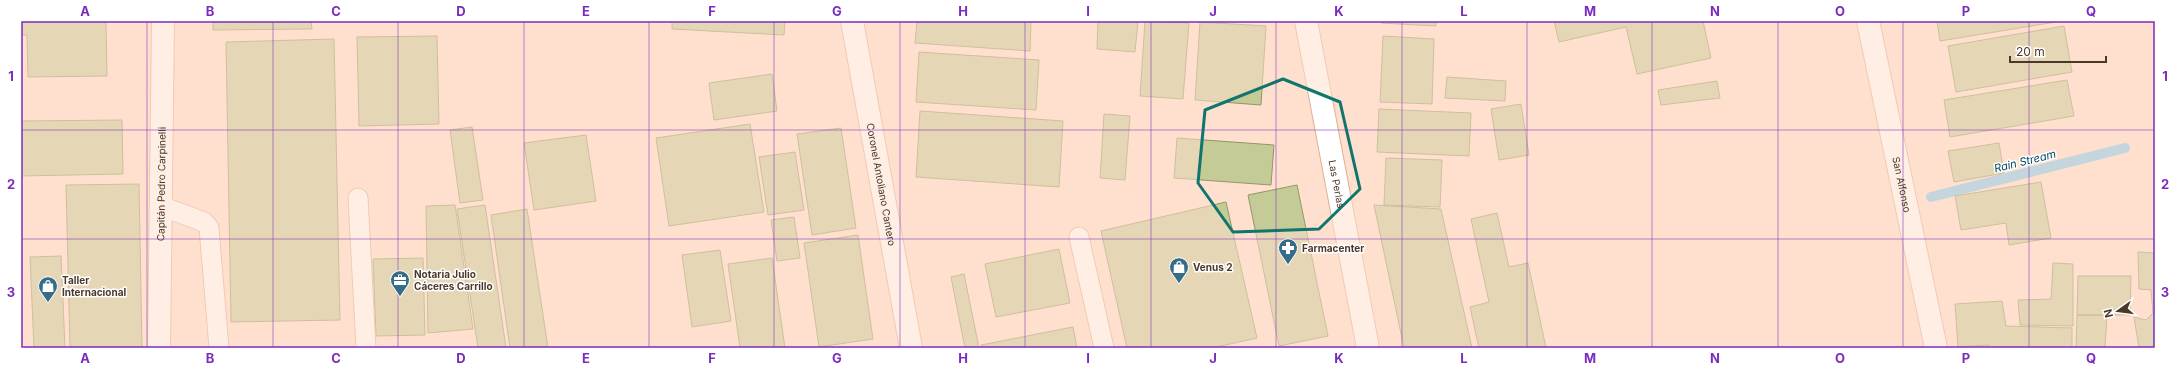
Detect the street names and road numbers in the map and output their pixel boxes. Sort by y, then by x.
street label: Coronel Antoliano Cantero [865,122,898,247]
street label: Capitán Pedro Carpinelli [154,127,168,241]
street label: San Alfonso [1890,156,1914,213]
street label: Las Perlas [1326,159,1347,209]

